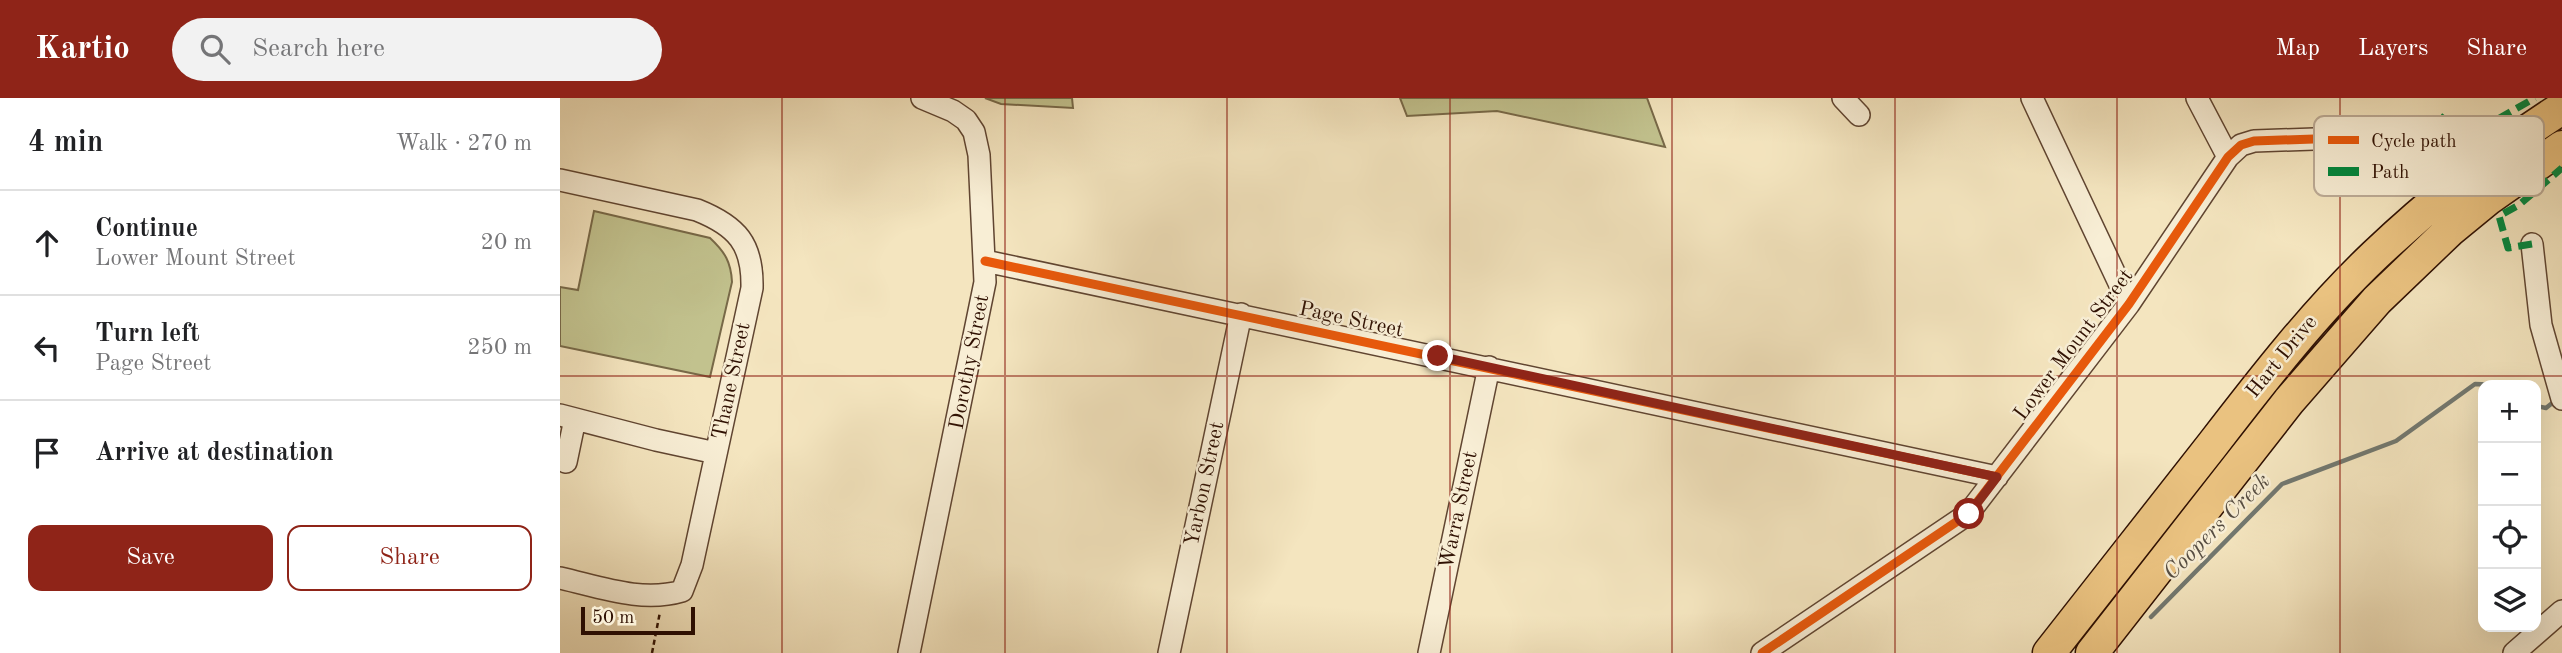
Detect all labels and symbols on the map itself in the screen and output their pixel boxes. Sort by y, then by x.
legend [2314,116,2544,196]
text: Cycle path [2371,133,2457,152]
text: Path [2371,164,2409,183]
street label: Lower Mount Street [2011,266,2137,424]
street label: Dorothy Street [947,293,993,431]
street label: Page Street [1297,299,1405,341]
street label: Hart Drive [2243,312,2321,402]
street label: Thane Street [709,320,755,442]
route end [1422,340,1453,371]
street label: Yarbon Street [1182,420,1228,548]
street label: Warra Street [1436,449,1482,571]
water label: Coopers Creek [2159,469,2275,585]
route start [1953,498,1984,529]
scale bar [581,604,695,636]

